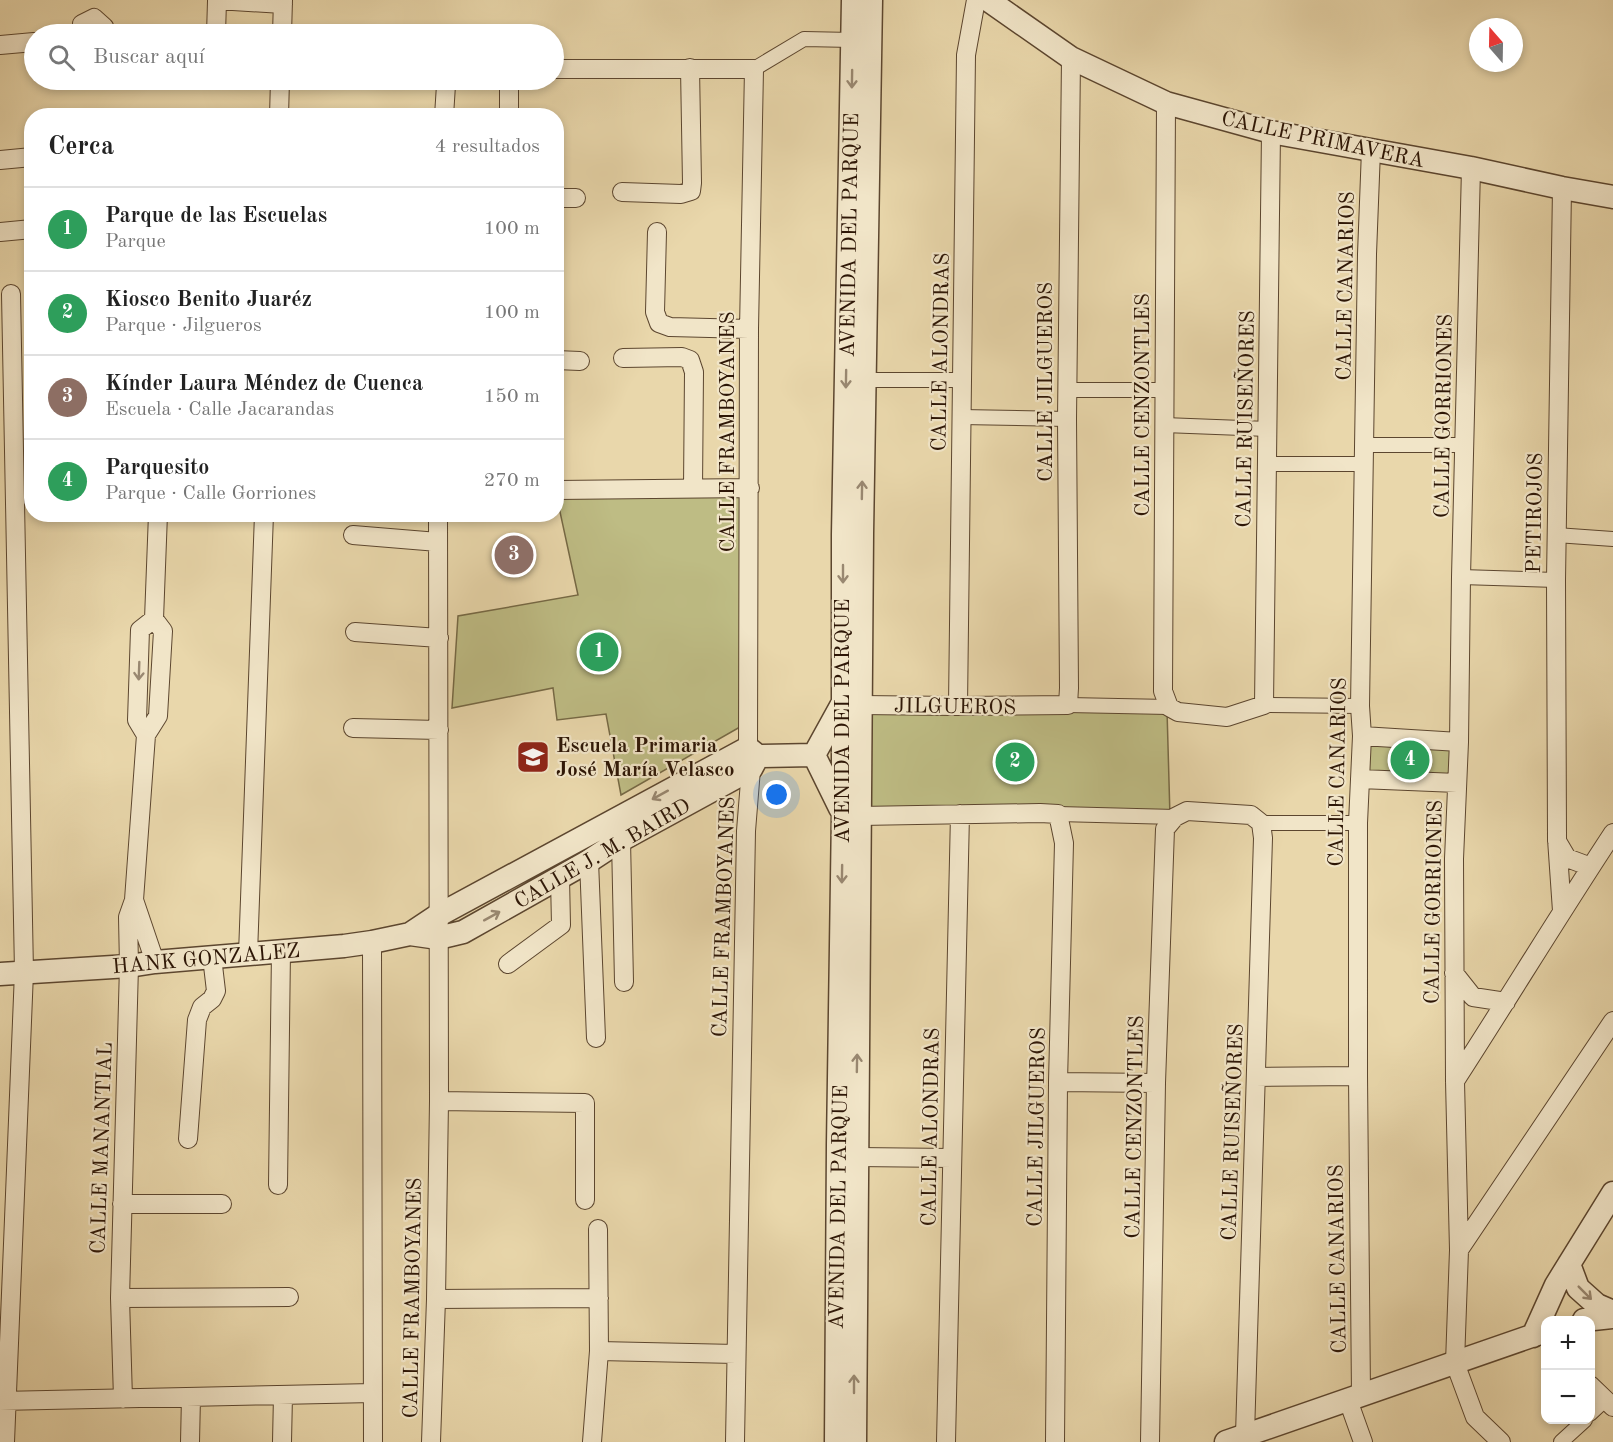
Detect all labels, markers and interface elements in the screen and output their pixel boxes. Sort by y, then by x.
north arrow [1469,18,1523,72]
search box [24,24,564,90]
icon: search [45,41,78,74]
text: Buscar aquí [93,46,205,68]
one-way arrow [846,69,857,89]
street label: CALLE PRIMAVERA [1219,109,1426,172]
street label: AVENIDA DEL PARQUE [838,112,863,358]
text: Cerca [48,134,114,160]
text: 4 resultados [435,137,540,157]
street label: CALLE CANARIOS [1334,191,1359,381]
text: Parque de las Escuelas [105,205,327,227]
text: 1 [62,219,73,239]
text: 100 m [484,219,540,239]
text: Parque [105,232,166,252]
street label: CALLE ALONDRAS [929,252,954,452]
street label: CALLE JILGUEROS [1036,282,1057,482]
text: Kiosco Benito Juaréz [105,289,312,311]
street label: CALLE CENZONTLES [1133,293,1154,517]
text: 2 [62,303,73,323]
text: 100 m [484,303,540,323]
street label: CALLE RUISEÑORES [1229,310,1259,528]
street label: CALLE FRAMBOYANES [718,312,739,552]
street label: CALLE GORRIONES [1432,314,1457,518]
text: Parque · Jilgueros [105,316,262,336]
one-way arrow [840,369,852,389]
text: Kínder Laura Méndez de Cuenca [105,373,423,395]
text: 3 [62,387,73,407]
text: 150 m [484,387,540,407]
text: Escuela · Calle Jacarandas [105,400,334,420]
street label: PETIROJOS [1524,452,1547,574]
text: Parquesito [105,457,209,479]
text: 4 [62,471,73,491]
text: 270 m [484,471,540,491]
one-way arrow [857,480,868,500]
text: Parque · Calle Gorriones [105,484,316,504]
pin: 3 [494,532,534,578]
one-way arrow [837,564,849,584]
street label: AVENIDA DEL PARQUE [833,599,854,843]
pin: 1 [580,630,618,674]
one-way arrow [133,660,145,680]
street label: CALLE CANARIOS [1326,677,1351,867]
street label: JILGUEROS [894,696,1016,719]
place label: Escuela Primaria José María Velasco [556,736,735,781]
pin: 4 [1390,738,1430,783]
school or university icon: Escuela Primaria José María Velasco [515,739,551,775]
pin: 2 [996,740,1034,784]
your location [762,780,791,809]
one-way arrow [651,790,669,801]
street label: CALLE J. M. BAIRD [511,795,694,913]
street label: CALLE FRAMBOYANES [710,796,739,1038]
street label: CALLE GORRIONES [1422,800,1447,1004]
one-way arrow [836,864,848,884]
one-way arrow [483,910,500,922]
street label: HANK GONZALEZ [111,941,301,978]
street label: CALLE CENZONTLES [1123,1015,1148,1239]
street label: CALLE RUISEÑORES [1214,1023,1248,1241]
street label: CALLE ALONDRAS [919,1027,944,1227]
street label: CALLE JILGUEROS [1025,1027,1050,1227]
street label: CALLE MANANTIAL [88,1042,117,1254]
one-way arrow [851,1053,863,1073]
street label: AVENIDA DEL PARQUE [827,1084,852,1330]
street label: CALLE CANARIOS [1326,1164,1351,1354]
street label: CALLE FRAMBOYANES [401,1177,426,1419]
one-way arrow [1577,1286,1592,1301]
map controls [1541,1316,1595,1424]
button: + [1541,1316,1595,1370]
button: − [1541,1370,1595,1424]
one-way arrow [848,1374,860,1394]

